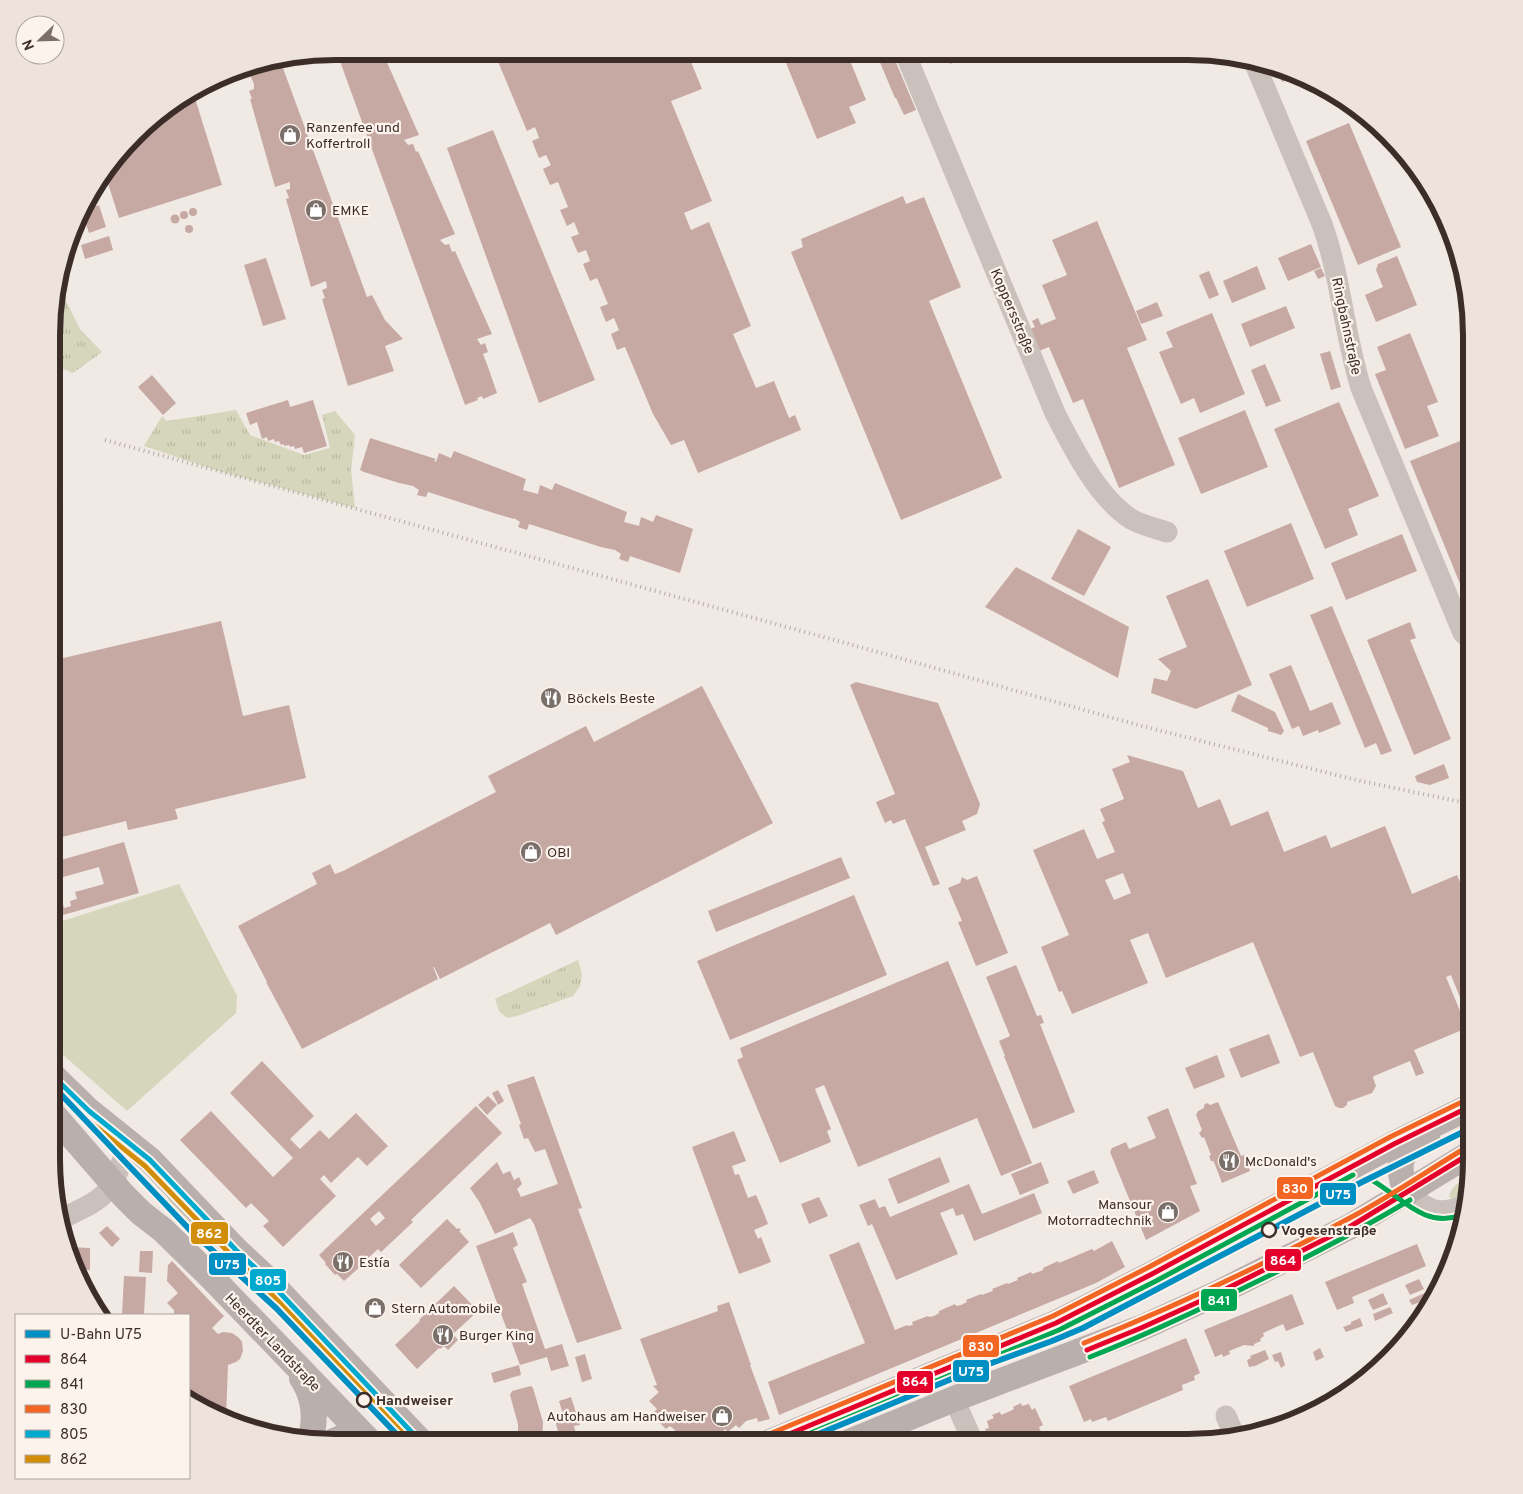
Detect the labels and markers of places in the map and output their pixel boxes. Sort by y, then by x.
place label: Ranzenfee und Koffertroll [306,120,400,153]
shop icon: Ranzenfee und Koffertroll [278,123,302,147]
shop icon: EMKE [304,198,328,222]
place label: EMKE [332,203,369,220]
restaurant icon: Böckels Beste [539,686,563,710]
place label: Böckels Beste [567,691,655,708]
shop icon: OBI [519,840,543,864]
place label: OBI [547,845,570,862]
restaurant icon: McDonald's [1217,1149,1241,1173]
place label: McDonald's [1245,1154,1317,1171]
place label: Mansour Motorradtechnik [1047,1197,1153,1230]
shop icon: Mansour Motorradtechnik [1156,1200,1180,1224]
marker: Vogesenstraße [1261,1222,1277,1238]
place label: Vogesenstraße [1281,1223,1377,1240]
restaurant icon: Estía [331,1250,355,1274]
place label: Estía [359,1255,390,1272]
shop icon: Stern Automobile [363,1296,387,1320]
place label: Stern Automobile [391,1301,501,1318]
restaurant icon: Burger King [431,1323,455,1347]
place label: Burger King [459,1328,534,1345]
marker: Handweiser [356,1392,372,1408]
place label: Handweiser [376,1393,453,1410]
shop icon: Autohaus am Handweiser [710,1404,734,1428]
place label: Autohaus am Handweiser [547,1409,707,1426]

